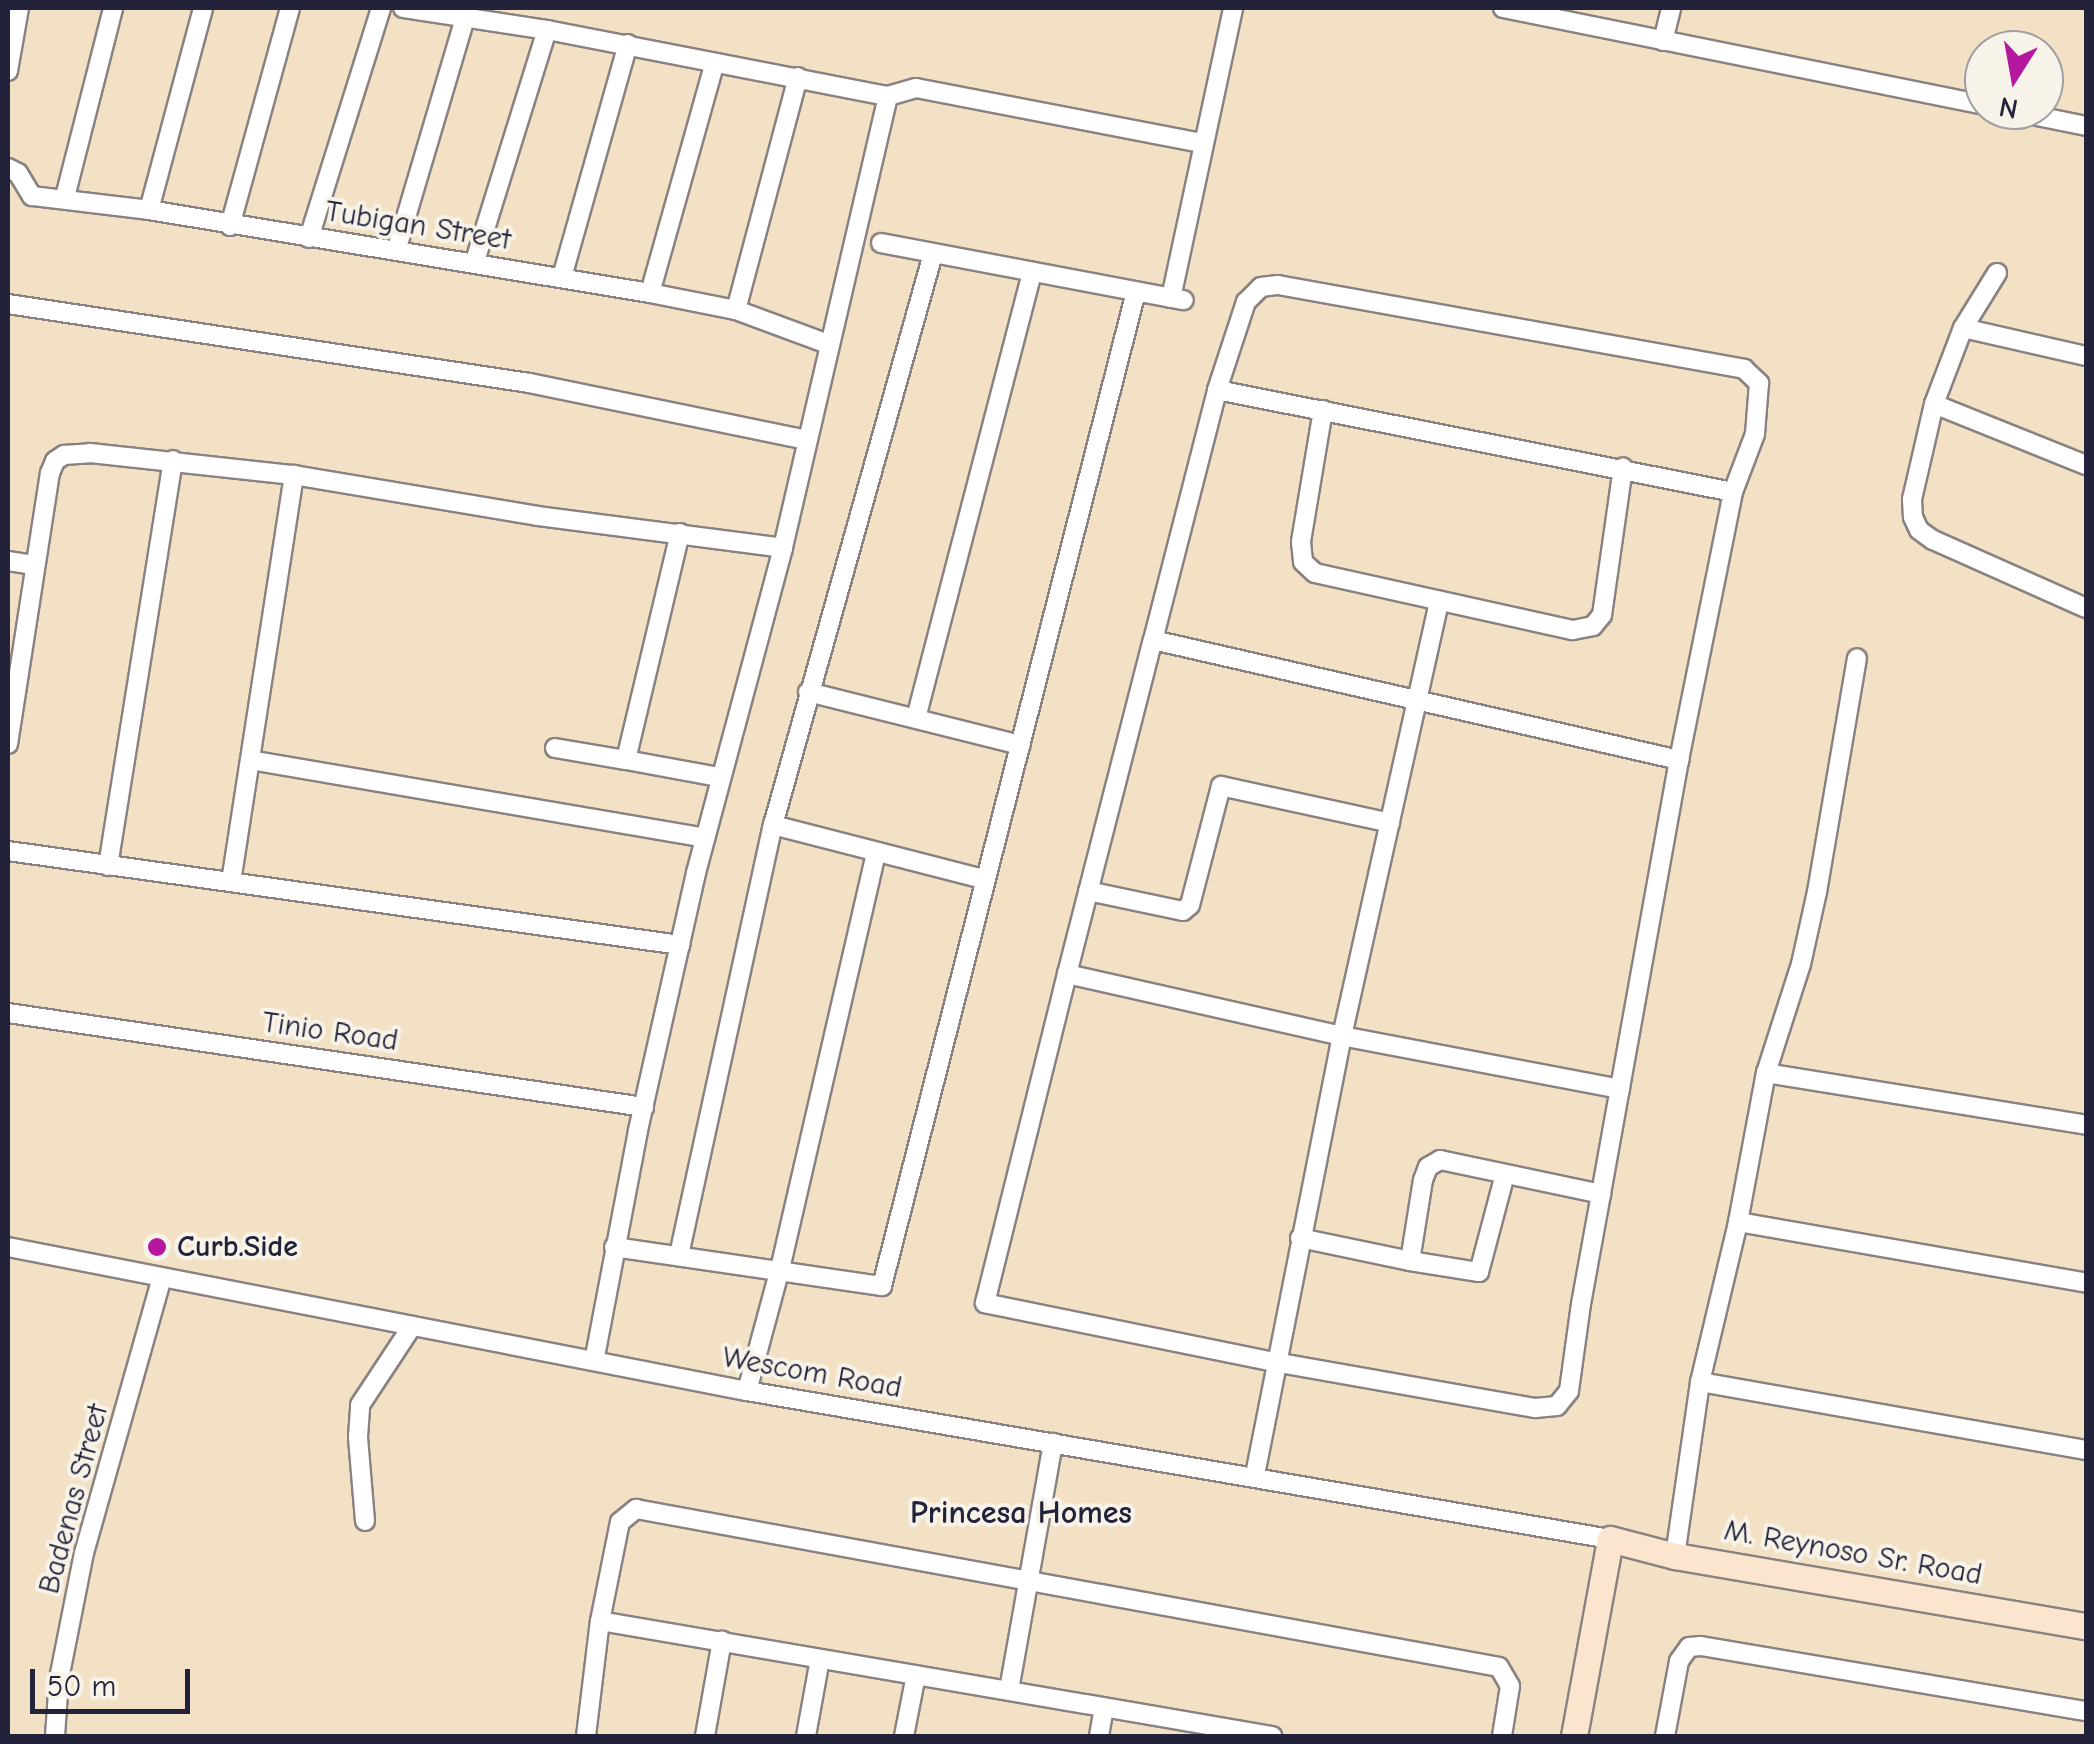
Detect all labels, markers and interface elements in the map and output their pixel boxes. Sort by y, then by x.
north arrow [1964,30,2064,130]
text: N [1997,90,2021,125]
street label: Tubigan Street [323,194,513,258]
street label: Tinio Road [260,1005,400,1059]
place label: Curb.Side [177,1229,298,1265]
marker: Curb.Side [146,1236,168,1258]
street label: Wescom Road [720,1340,904,1406]
street label: Badenas Street [31,1400,117,1598]
district label: Princesa Homes [910,1494,1132,1532]
street label: M. Reynoso Sr. Road [1721,1513,1985,1593]
scale bar [35,1649,195,1711]
text: 50 m [47,1669,116,1704]

